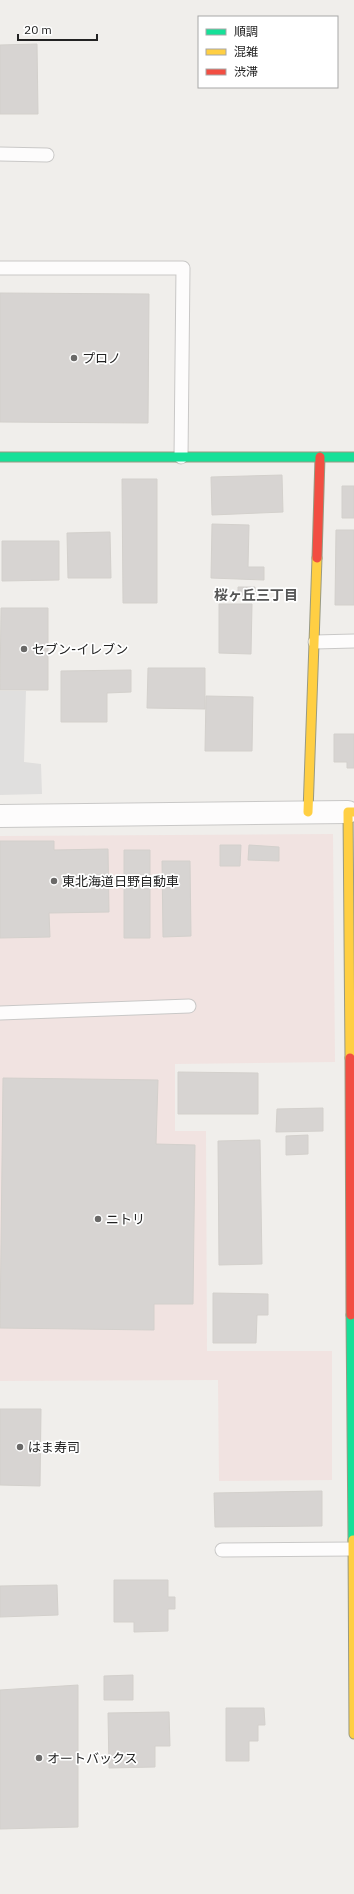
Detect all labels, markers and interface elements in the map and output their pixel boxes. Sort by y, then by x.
scale bar [18,16,97,42]
legend [198,16,338,88]
text: 20 m [24,22,52,37]
text: 順調 [234,24,258,39]
text: 混雑 [234,44,258,59]
text: 渋滞 [234,64,258,79]
place label: プロノ [82,350,121,367]
marker: プロノ [69,353,79,363]
district label: 桜ヶ丘三丁目 [214,586,298,604]
place label: セブン-イレブン [32,641,128,658]
marker: セブン-イレブン [19,644,29,654]
place label: 東北海道日野自動車 [62,873,179,890]
marker: 東北海道日野自動車 [49,876,59,886]
place label: ニトリ [106,1211,145,1228]
marker: ニトリ [93,1214,103,1224]
place label: はま寿司 [28,1439,80,1456]
marker: はま寿司 [15,1442,25,1452]
place label: オートバックス [47,1750,138,1767]
marker: オートバックス [34,1753,44,1763]

